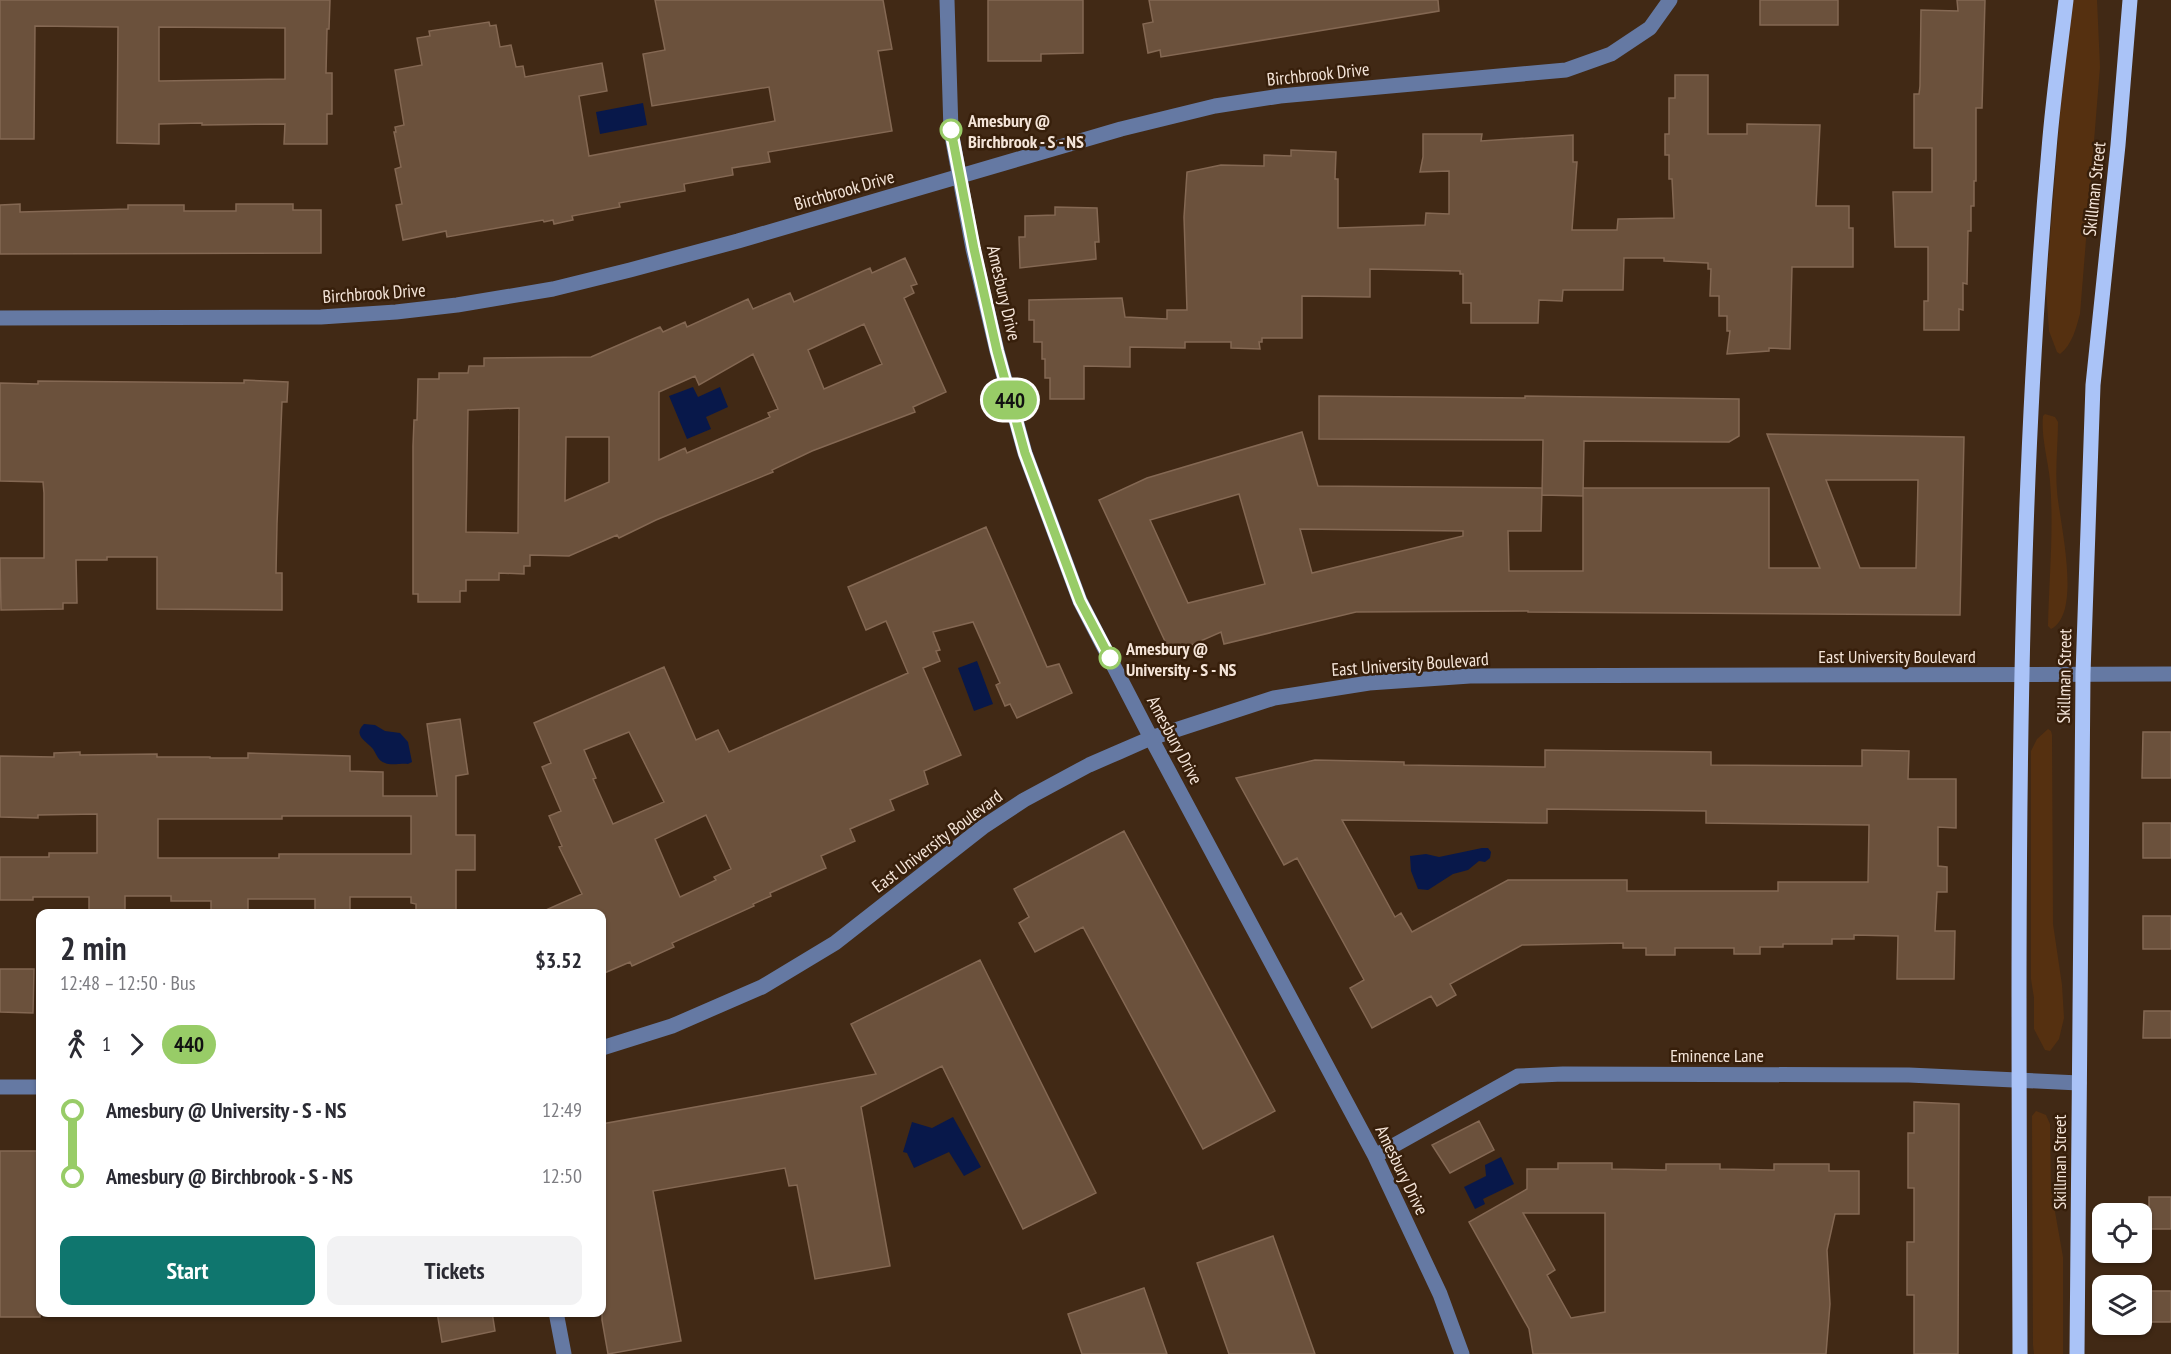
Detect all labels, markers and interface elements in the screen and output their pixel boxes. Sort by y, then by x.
street label: Birchbrook Drive [1266,57,1370,91]
place label: Amesbury @ Birchbrook - S - NS [967,109,1084,153]
marker: Amesbury @ Birchbrook - S - NS [940,119,962,141]
street label: Skillman Street [2078,141,2110,237]
street label: Birchbrook Drive [791,165,897,215]
street label: Amesbury Drive [982,243,1026,343]
street label: Birchbrook Drive [322,278,426,308]
line badge: 440 [976,380,1044,420]
text: 440 [995,387,1025,414]
street label: Skillman Street [2052,628,2076,724]
place label: Amesbury @ University - S - NS [1125,637,1237,681]
street label: East University Boulevard [1818,645,1976,668]
marker: Amesbury @ University - S - NS [1099,647,1121,669]
street label: East University Boulevard [1331,647,1489,681]
street label: Amesbury Drive [1142,692,1208,788]
street label: East University Boulevard [867,784,1007,898]
text: 2 min [60,926,127,969]
text: $3.52 [535,946,582,974]
text: 12:48 – 12:50 · Bus [60,970,195,996]
icon: walk [60,1028,93,1061]
icon: forward [120,1028,153,1061]
text: 1 [102,1031,111,1057]
text: 440 [174,1031,204,1058]
street label: Eminence Lane [1670,1044,1764,1067]
text: Amesbury @ University - S - NS [106,1096,346,1124]
text: 12:49 [542,1097,582,1123]
street label: Skillman Street [2048,1115,2071,1209]
street label: Amesbury Drive [1370,1121,1434,1219]
text: Amesbury @ Birchbrook - S - NS [106,1162,353,1190]
text: 12:50 [542,1163,582,1189]
map controls [2092,1203,2152,1335]
button: locate [2092,1203,2152,1263]
button: Start [60,1236,315,1305]
button: Tickets [327,1236,582,1305]
button: layers [2092,1275,2152,1335]

